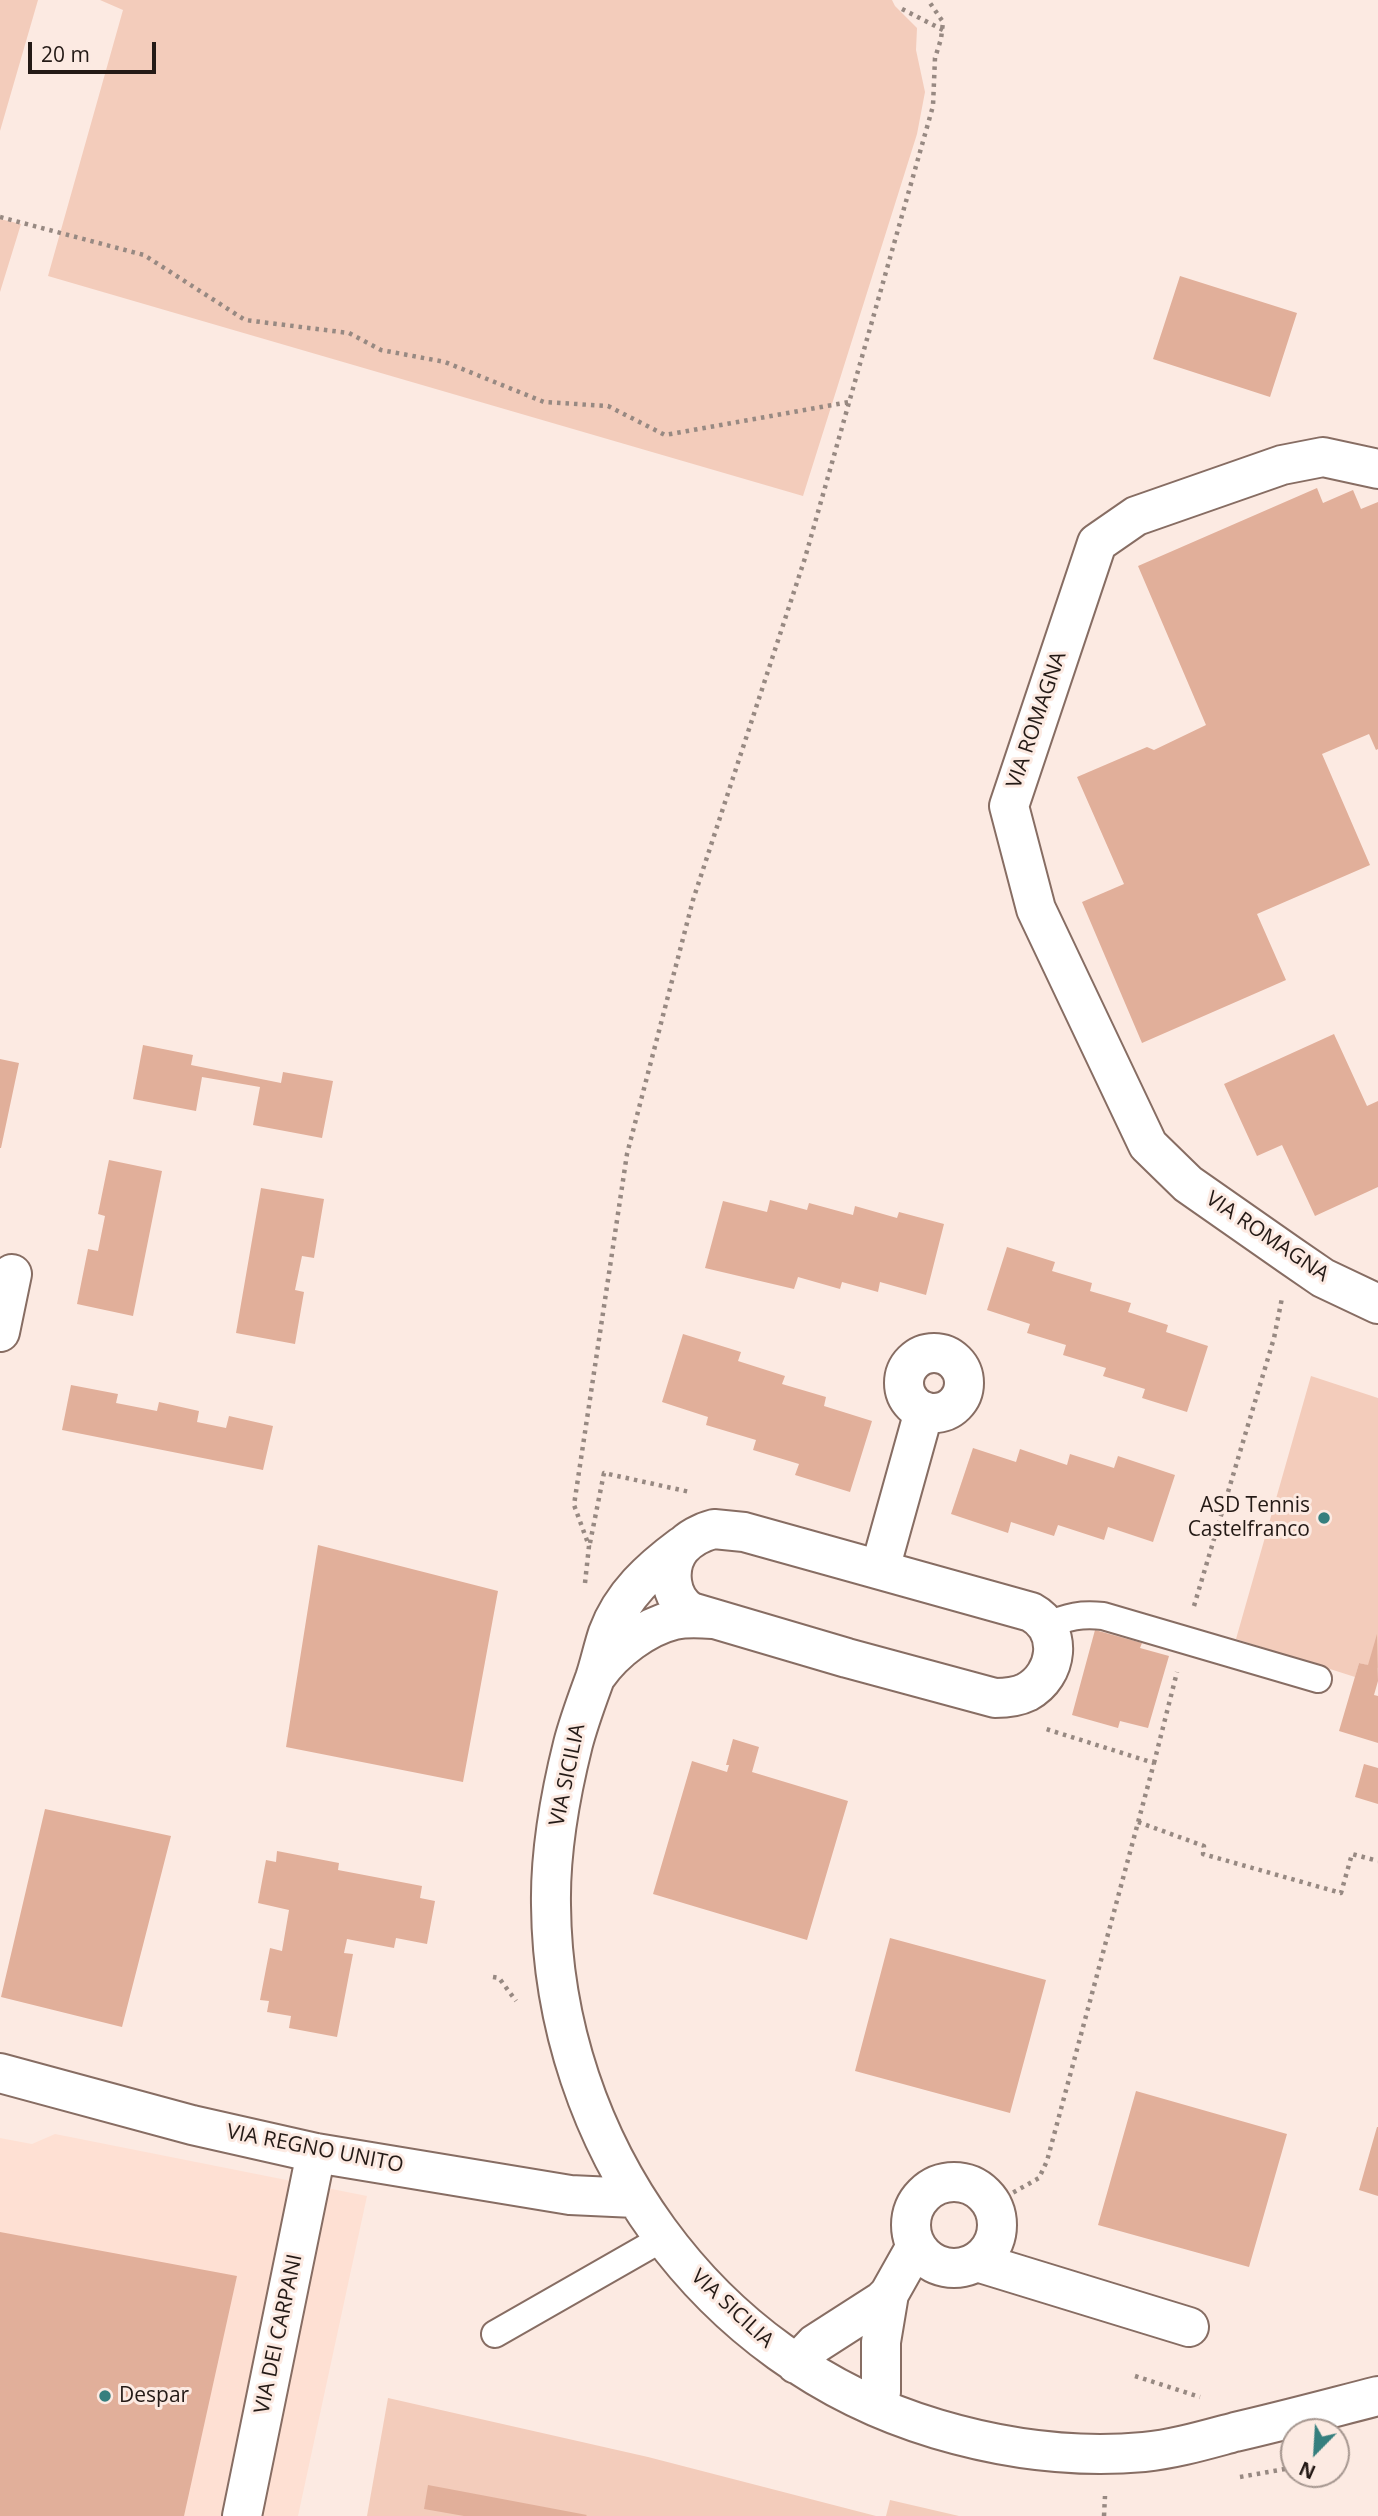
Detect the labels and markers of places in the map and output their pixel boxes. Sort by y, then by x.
place label: ASD Tennis Castelfranco [1188,1493,1310,1543]
marker: ASD Tennis Castelfranco [1316,1510,1332,1526]
place label: Despar [119,2383,189,2409]
marker: Despar [97,2388,113,2404]

